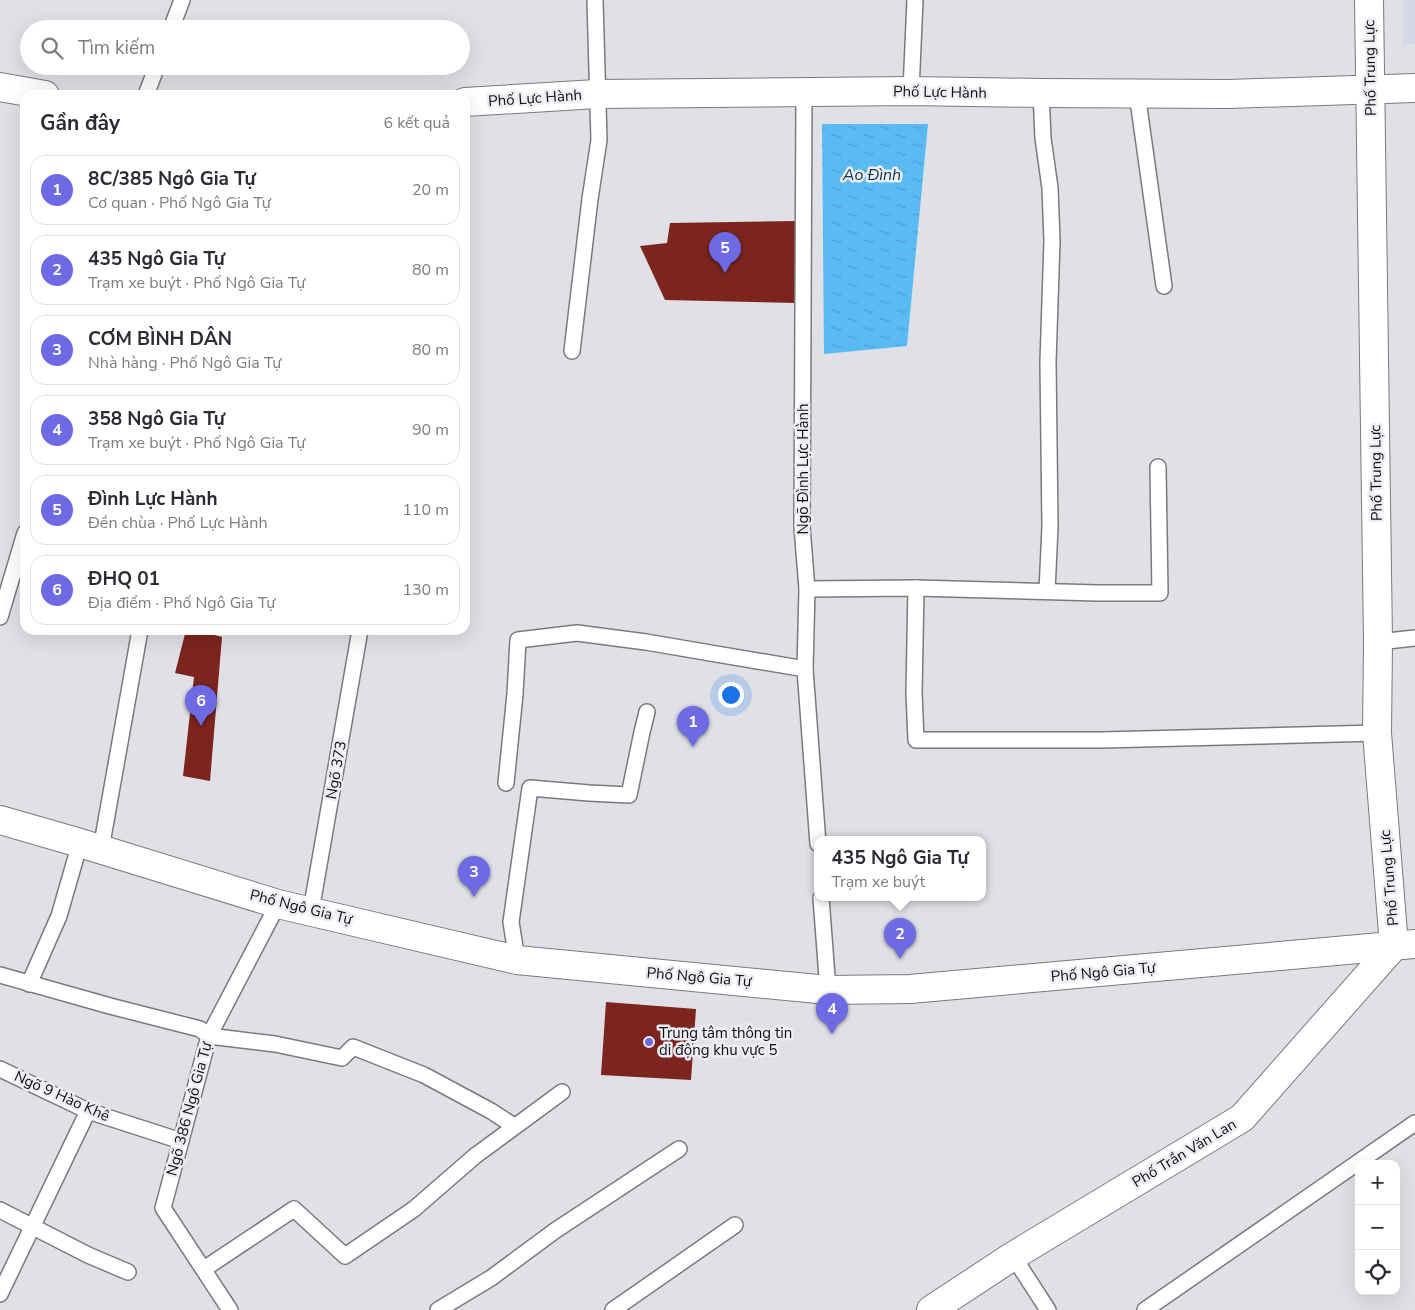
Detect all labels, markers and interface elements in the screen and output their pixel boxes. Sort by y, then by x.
search box [20,20,470,75]
street label: Phố Trung Lực [1359,20,1381,116]
icon: search [38,34,66,62]
text: Tìm kiếm [78,35,155,61]
street label: Phố Lực Hành [893,81,987,103]
street label: Phố Lực Hành [488,85,582,111]
text: Gần đây [40,109,120,137]
text: 6 kết quả [383,112,450,134]
water label: Ao Đình [842,164,901,186]
text: 8C/385 Ngô Gia Tự [88,166,255,192]
text: 1 [52,179,62,201]
text: 20 m [412,179,449,201]
text: Cơ quan · Phố Ngô Gia Tự [88,192,271,214]
pin: 5 [709,232,741,273]
text: 435 Ngô Gia Tự [88,246,225,272]
text: 2 [52,259,62,281]
text: 80 m [412,259,449,281]
text: Trạm xe buýt · Phố Ngô Gia Tự [88,272,305,294]
text: CƠM BÌNH DÂN [88,326,232,352]
text: 3 [52,339,62,361]
text: 80 m [412,339,449,361]
text: Nhà hàng · Phố Ngô Gia Tự [88,352,281,374]
street label: Ngõ Đình Lực Hành [793,403,813,535]
text: 358 Ngô Gia Tự [88,406,225,432]
text: 4 [52,419,62,441]
text: 90 m [412,419,449,441]
street label: Phố Trung Lực [1365,425,1387,521]
text: Trạm xe buýt · Phố Ngô Gia Tự [88,432,305,454]
text: Đình Lực Hành [88,486,218,512]
text: 5 [52,499,62,521]
text: 110 m [402,499,449,521]
text: Đền chùa · Phố Lực Hành [88,512,268,534]
text: ĐHQ 01 [88,566,160,592]
text: 6 [52,579,62,601]
text: 130 m [402,579,449,601]
text: Địa điểm · Phố Ngô Gia Tự [88,592,275,614]
your location [718,682,744,708]
pin: 6 [185,685,217,726]
pin: 1 [677,706,709,747]
street label: Ngõ 373 [321,739,351,801]
street label: Phố Trung Lực [1375,829,1403,927]
popup [814,836,986,901]
text: 435 Ngô Gia Tự [832,845,968,871]
pin: 3 [458,856,490,897]
text: Trạm xe buýt [832,871,925,893]
street label: Phố Ngô Gia Tự [248,885,356,930]
pin: 2 [884,918,916,959]
street label: Phố Ngô Gia Tự [1050,957,1158,987]
street label: Phố Ngô Gia Tự [646,962,754,992]
pin: 4 [816,993,848,1034]
place label: Trung tâm thông tin di động khu vực 5 [659,1023,792,1060]
marker: Trung tâm thông tin di động khu vực 5 [643,1036,655,1048]
street label: Ngõ 386 Ngô Gia Tự [162,1038,217,1178]
street label: Ngõ 9 Hào Khê [11,1066,113,1126]
street label: Phố Trần Văn Lan [1128,1114,1240,1192]
map controls [1355,1160,1400,1295]
button: + [1355,1160,1400,1205]
button: − [1355,1205,1400,1250]
button: locate [1355,1250,1400,1295]

